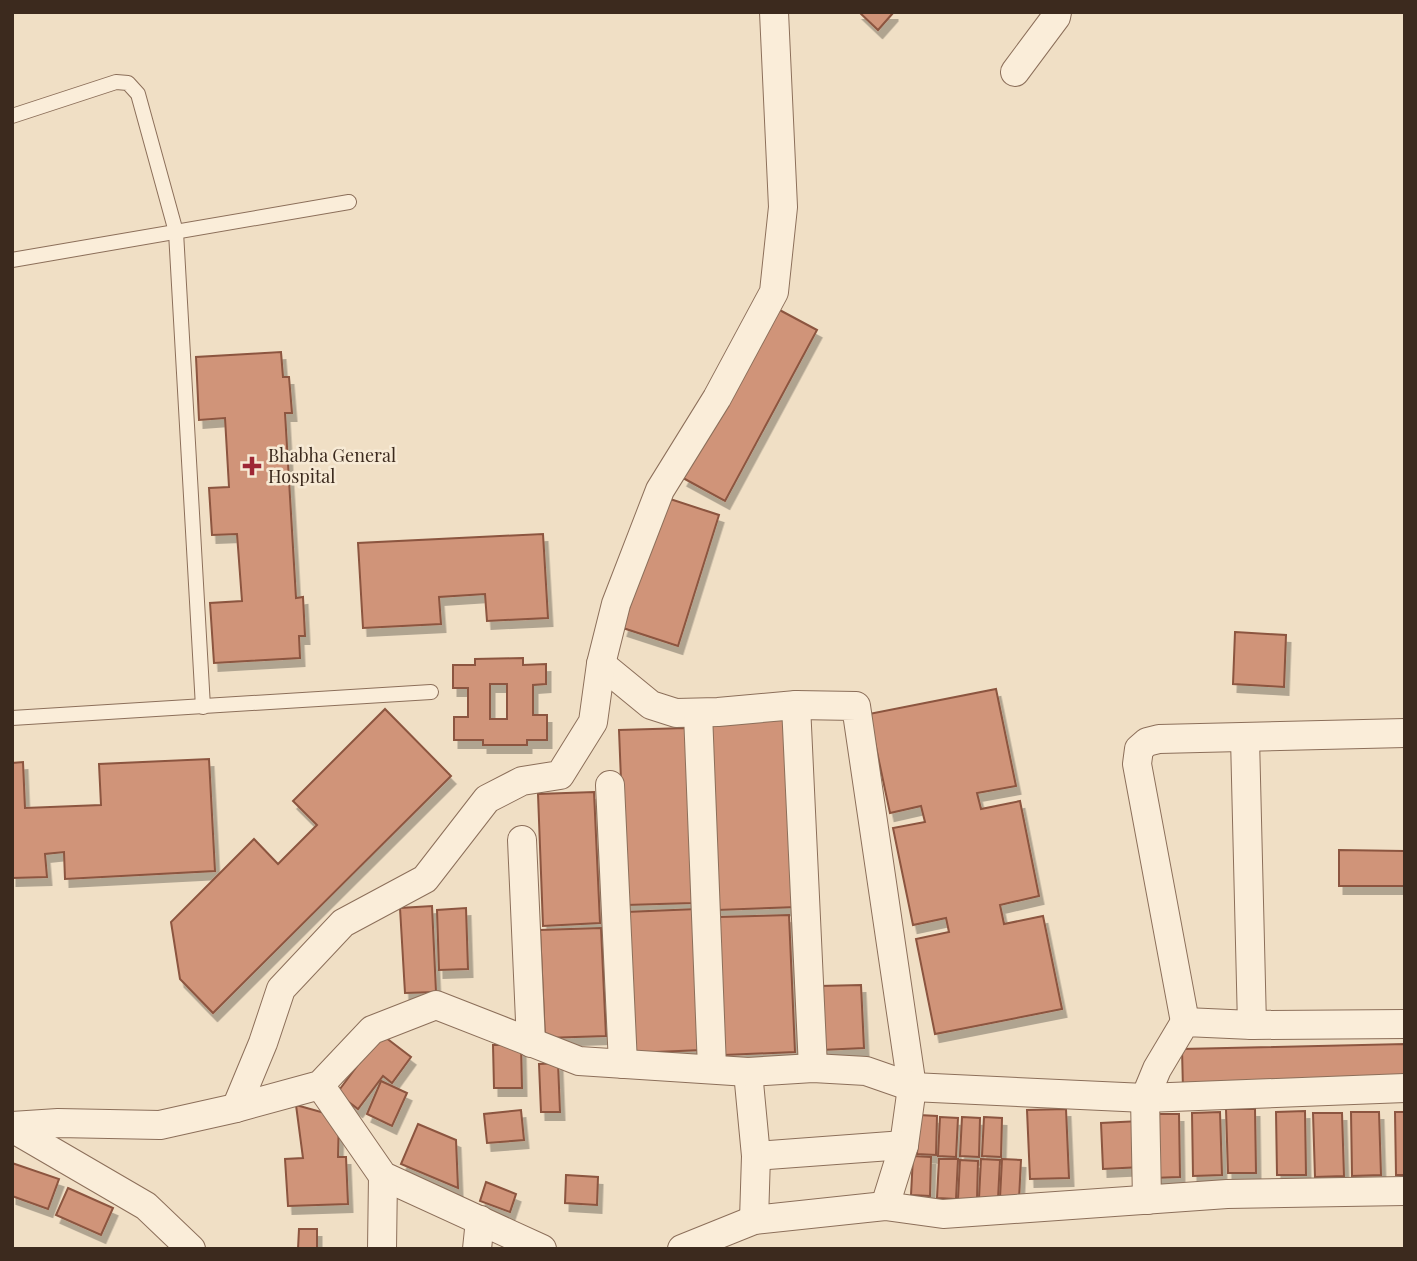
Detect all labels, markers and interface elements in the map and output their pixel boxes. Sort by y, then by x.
place label: Bhabha General Hospital [268,443,396,488]
marker: Bhabha General Hospital [242,456,262,476]

